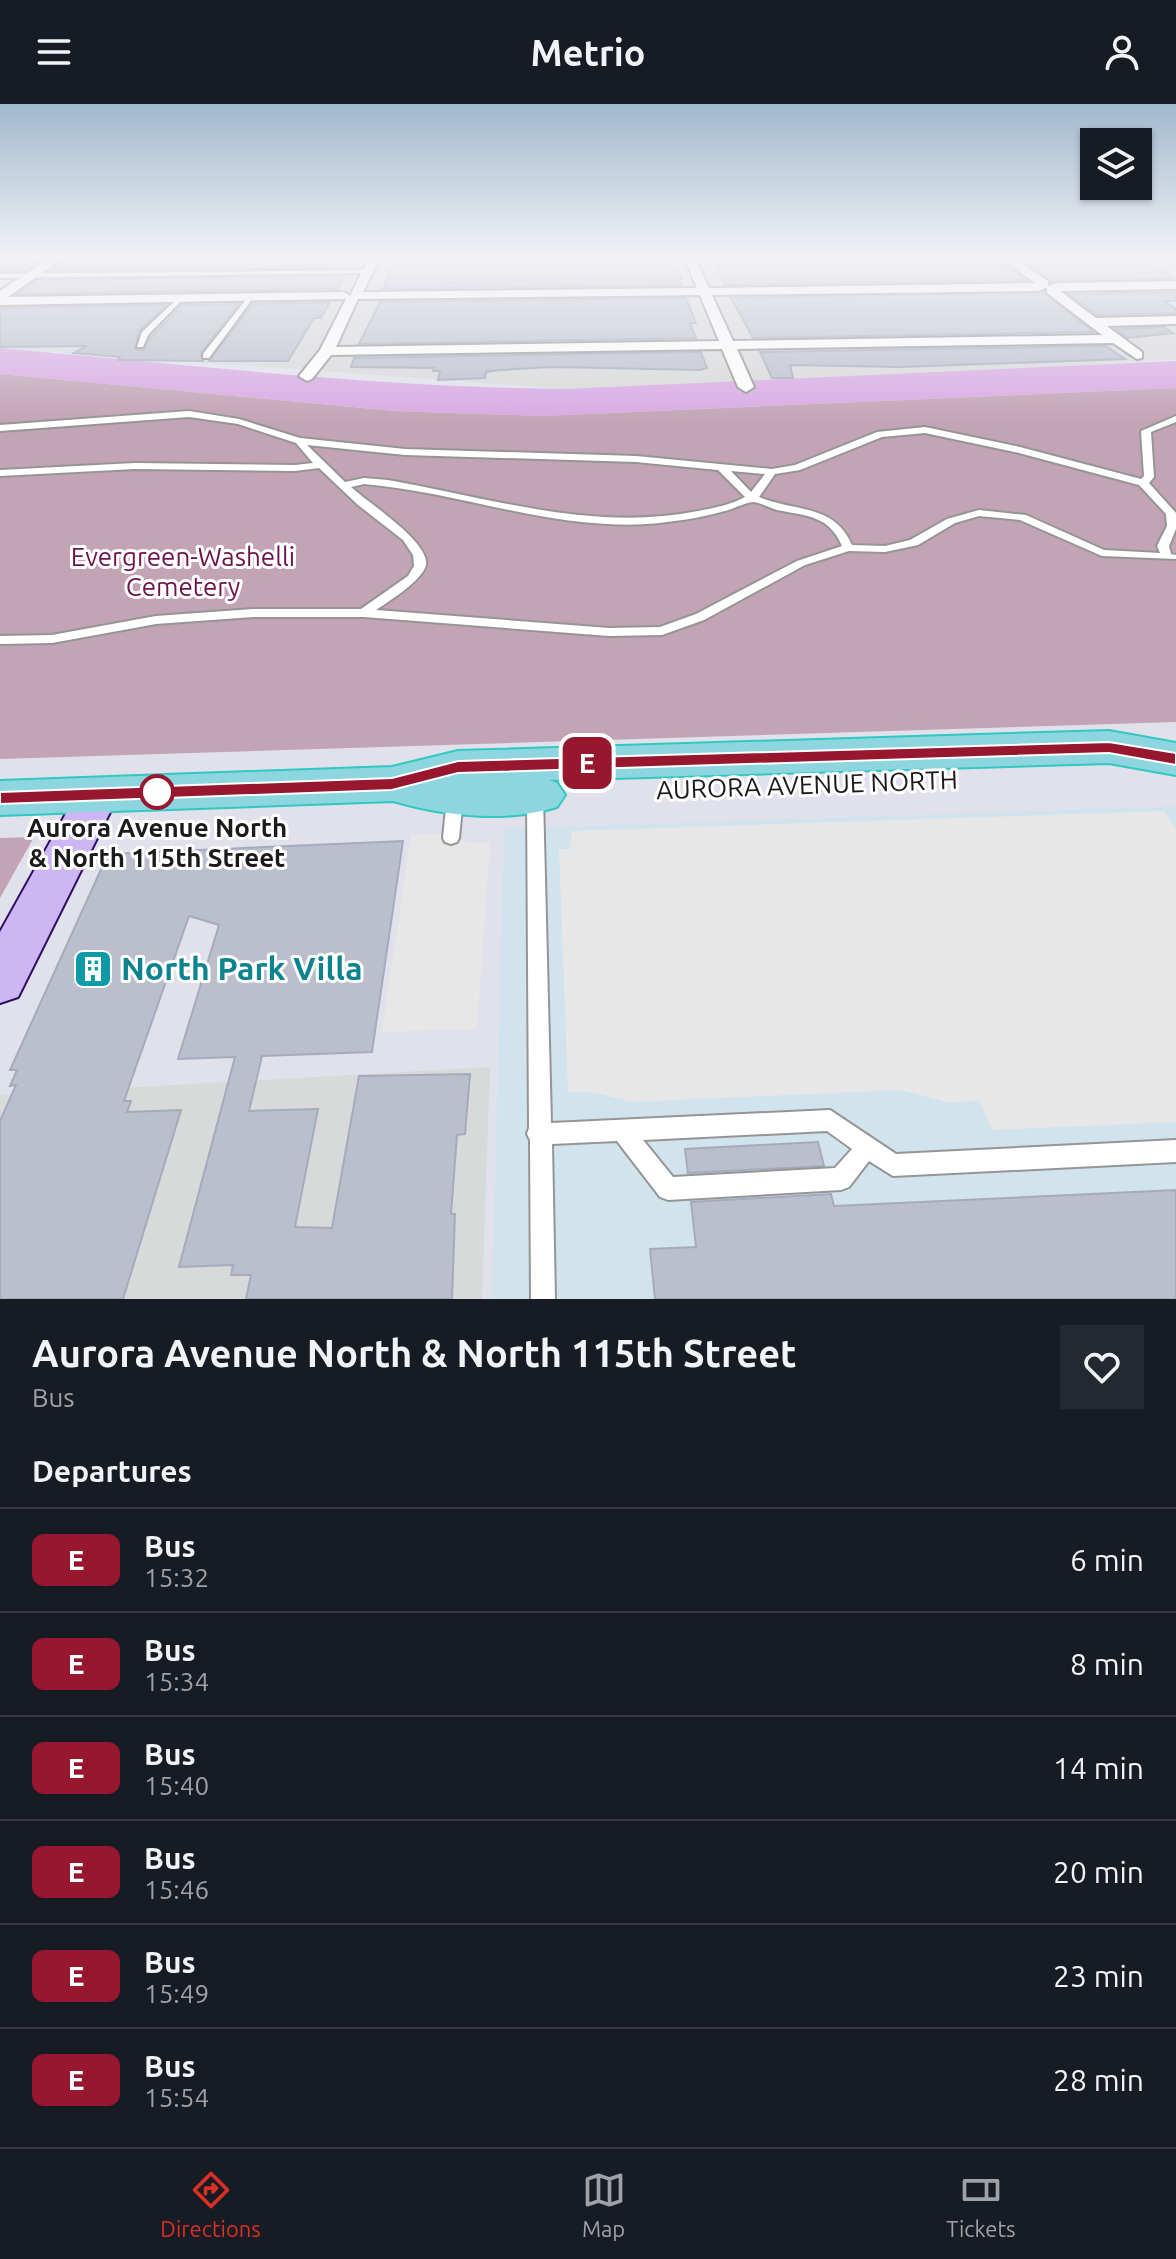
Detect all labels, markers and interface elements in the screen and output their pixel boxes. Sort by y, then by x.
icon: menu [32,30,76,74]
icon: person [1100,30,1144,74]
text: Metrio [531,32,645,73]
map controls [1080,128,1152,200]
button: layers [1080,128,1152,200]
park label: Evergreen-Washelli Cemetery [71,542,295,601]
line badge: E [561,737,613,789]
text: E [579,747,595,778]
street label: AURORA AVENUE NORTH [656,765,958,804]
marker: Aurora Avenue North & North 115th Street [140,775,174,809]
place label: Aurora Avenue North & North 115th Street [27,813,287,872]
building icon: North Park Villa [72,948,114,990]
place label: North Park Villa [121,950,363,986]
button: heart [1060,1325,1144,1409]
text: Aurora Avenue North & North 115th Street [32,1332,796,1374]
text: Bus [32,1383,75,1412]
text: Departures [32,1454,192,1488]
text: Bus [144,1529,196,1563]
text: 6 min [1070,1543,1144,1577]
text: E [68,1544,84,1575]
text: 15:32 [144,1563,209,1592]
text: Bus [144,1633,196,1667]
text: 8 min [1070,1647,1144,1681]
text: E [68,1648,84,1679]
text: 15:34 [144,1667,209,1696]
text: Bus [144,1737,196,1771]
text: 14 min [1053,1751,1144,1785]
text: E [68,1752,84,1783]
text: 15:40 [144,1771,209,1800]
text: Bus [144,1841,196,1875]
text: 20 min [1053,1855,1144,1889]
text: E [68,1856,84,1887]
text: 15:46 [144,1875,209,1904]
text: Bus [144,1945,196,1979]
text: 23 min [1053,1959,1144,1993]
text: E [68,1960,84,1991]
text: 15:49 [144,1979,209,2008]
text: Bus [144,2049,196,2083]
text: 28 min [1053,2063,1144,2097]
text: E [68,2064,84,2095]
text: 15:54 [144,2083,209,2112]
tab: Directions [160,2168,261,2241]
tab: Map [582,2168,626,2241]
tab: Tickets [946,2168,1016,2241]

